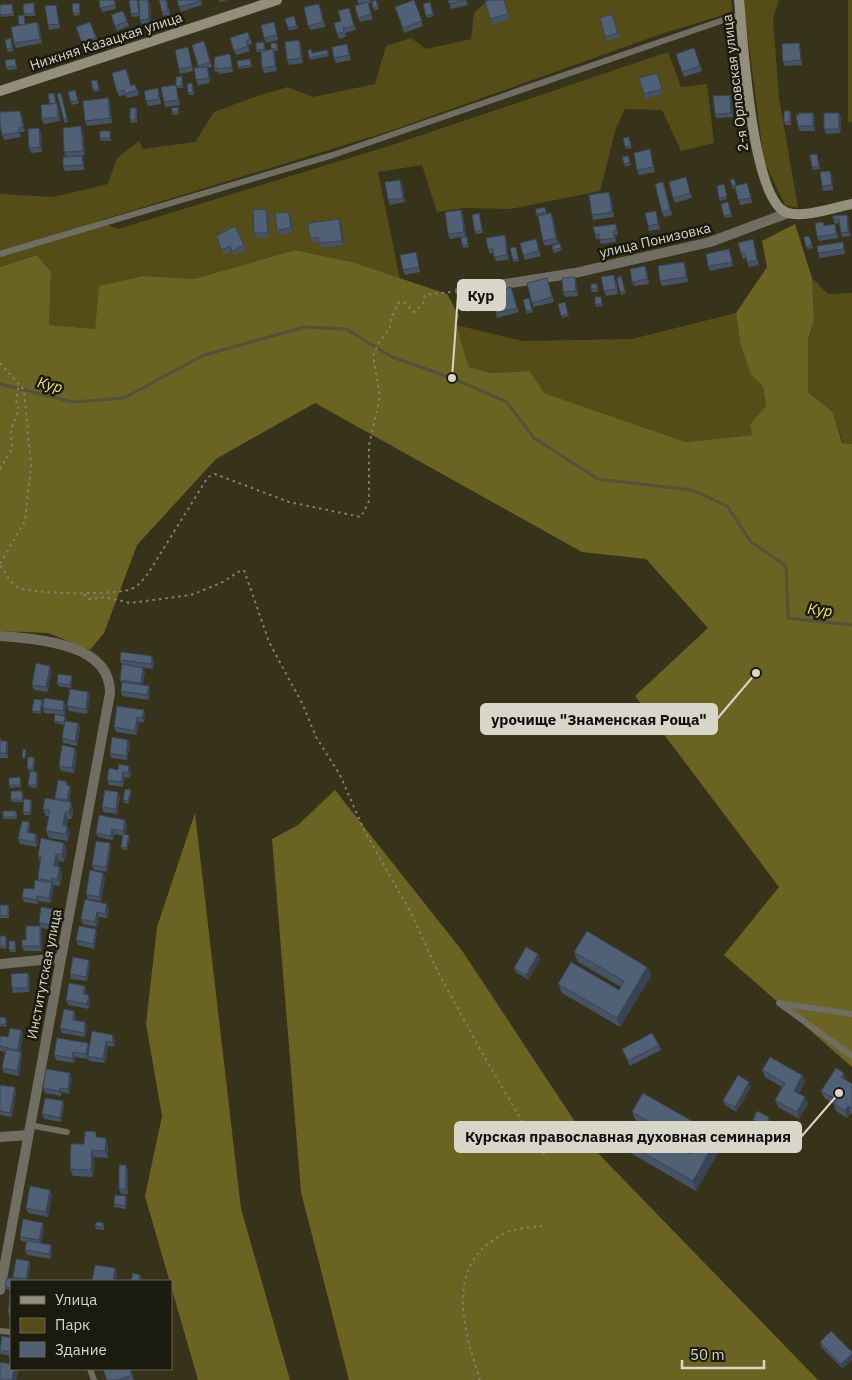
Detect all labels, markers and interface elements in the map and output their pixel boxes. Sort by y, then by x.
street label: Нижняя Казацкая улица [27,8,185,74]
street label: 2-я Орловская улица [718,13,752,153]
street label: улица Понизовка [598,218,713,262]
callout: Кур [458,280,505,310]
text: Кур [468,286,494,305]
water label: Кур [36,372,65,397]
water label: Кур [806,599,834,620]
callout: урочище "Знаменская Роща" [481,704,717,734]
text: урочище "Знаменская Роща" [491,710,707,729]
street label: Институтская улица [23,907,66,1040]
callout: Курская православная духовная семинария [455,1122,801,1152]
text: Курская православная духовная семинария [465,1127,791,1146]
legend [10,1280,172,1370]
text: Улица [55,1290,97,1309]
text: Парк [55,1315,90,1334]
scale bar [682,1338,764,1370]
text: Здание [55,1340,107,1359]
text: 50 m [690,1345,725,1364]

